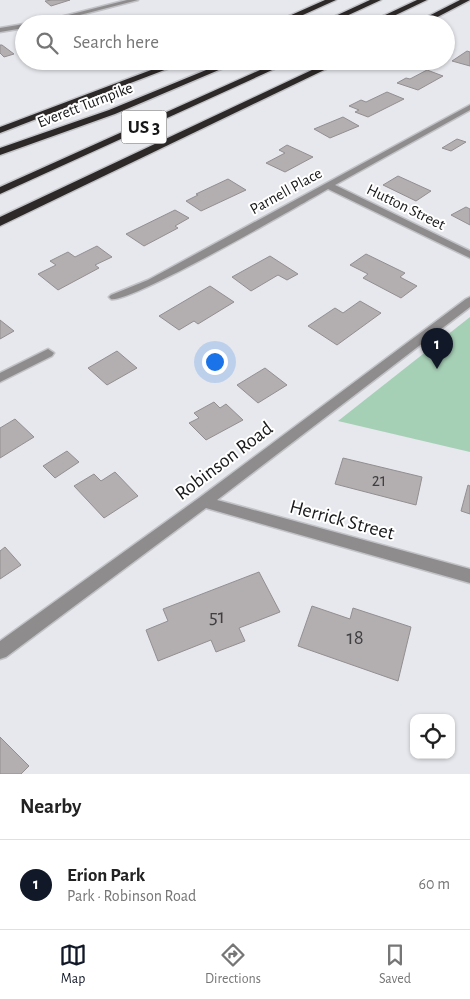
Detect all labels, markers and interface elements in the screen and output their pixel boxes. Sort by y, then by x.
search box [15,15,455,70]
icon: search [33,29,61,57]
text: Search here [73,33,159,52]
street label: Everett Turnpike [35,79,135,131]
road number: US 3 [122,110,166,144]
street label: Parnell Place [247,165,325,217]
street label: Hutton Street [364,181,448,233]
pin: 1 [421,328,453,369]
your location [202,349,228,375]
street label: Robinson Road [172,418,276,504]
house number: 21 [372,472,386,490]
street label: Herrick Street [288,496,397,544]
house number: 51 [209,606,225,627]
house number: 18 [346,627,364,648]
map controls [410,714,455,759]
button: locate [410,714,455,759]
text: Nearby [20,796,81,817]
text: Erion Park [67,866,145,885]
text: 1 [33,876,39,892]
text: 60 m [419,876,450,892]
text: Park · Robinson Road [67,888,196,904]
tab: Map [59,941,87,988]
tab: Directions [205,941,261,988]
tab: Saved [379,941,411,988]

